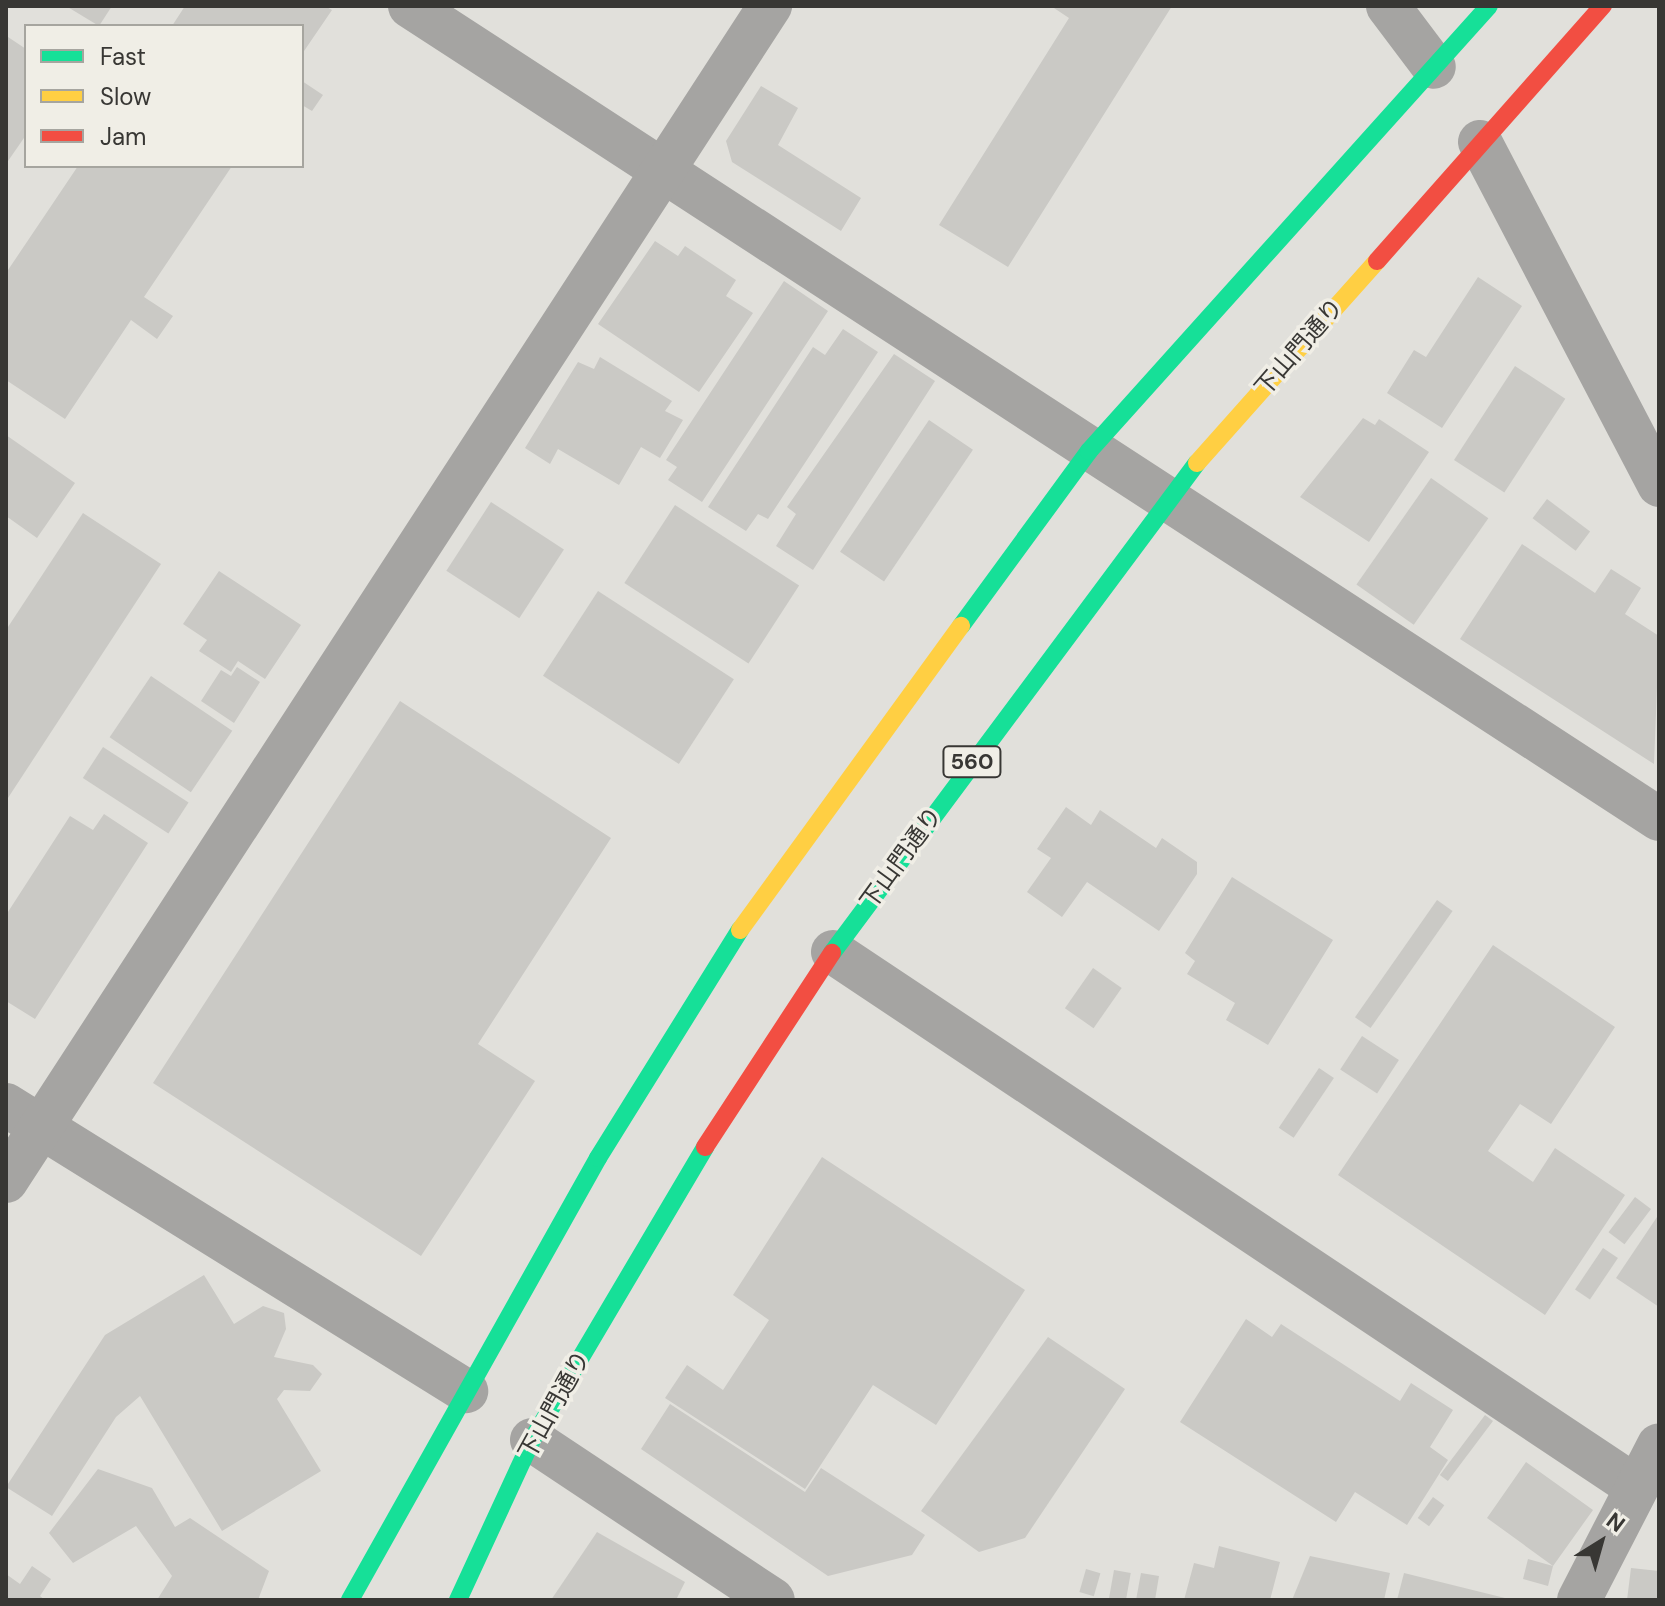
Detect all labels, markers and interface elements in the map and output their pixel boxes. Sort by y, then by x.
legend [24,24,304,168]
text: Fast [100,41,146,72]
text: Slow [100,81,151,112]
text: Jam [100,121,146,152]
street label: 下山門通り [1249,292,1349,402]
road number: 560 [942,744,1002,780]
street label: 下山門通り [854,801,948,915]
street label: 下山門通り [512,1346,596,1464]
north arrow [1561,1502,1641,1582]
text: N [1601,1506,1631,1539]

